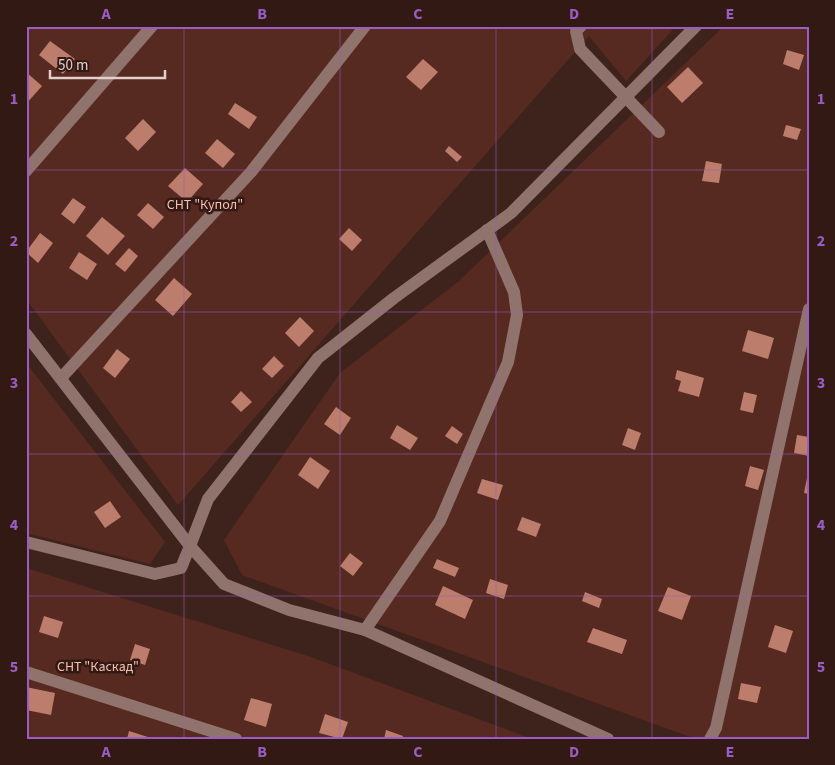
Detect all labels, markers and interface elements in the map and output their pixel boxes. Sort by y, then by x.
text: A [100,3,111,25]
text: B [257,3,267,25]
text: C [413,3,423,25]
text: D [569,3,579,25]
text: E [726,3,734,25]
scale bar [50,48,165,80]
text: 50 m [58,55,88,76]
text: 1 [10,88,18,110]
text: 1 [817,88,825,110]
park label: СНТ "Купол" [167,195,243,215]
text: 2 [10,230,18,252]
text: 2 [817,230,825,252]
text: 3 [10,372,18,394]
text: 3 [817,372,825,394]
text: 4 [10,514,19,536]
text: 4 [817,514,826,536]
text: 5 [10,656,18,678]
text: 5 [817,656,825,678]
park label: СНТ "Каскад" [57,657,139,677]
text: A [100,741,111,763]
text: B [257,741,267,763]
text: C [413,741,423,763]
text: D [569,741,579,763]
text: E [726,741,734,763]

